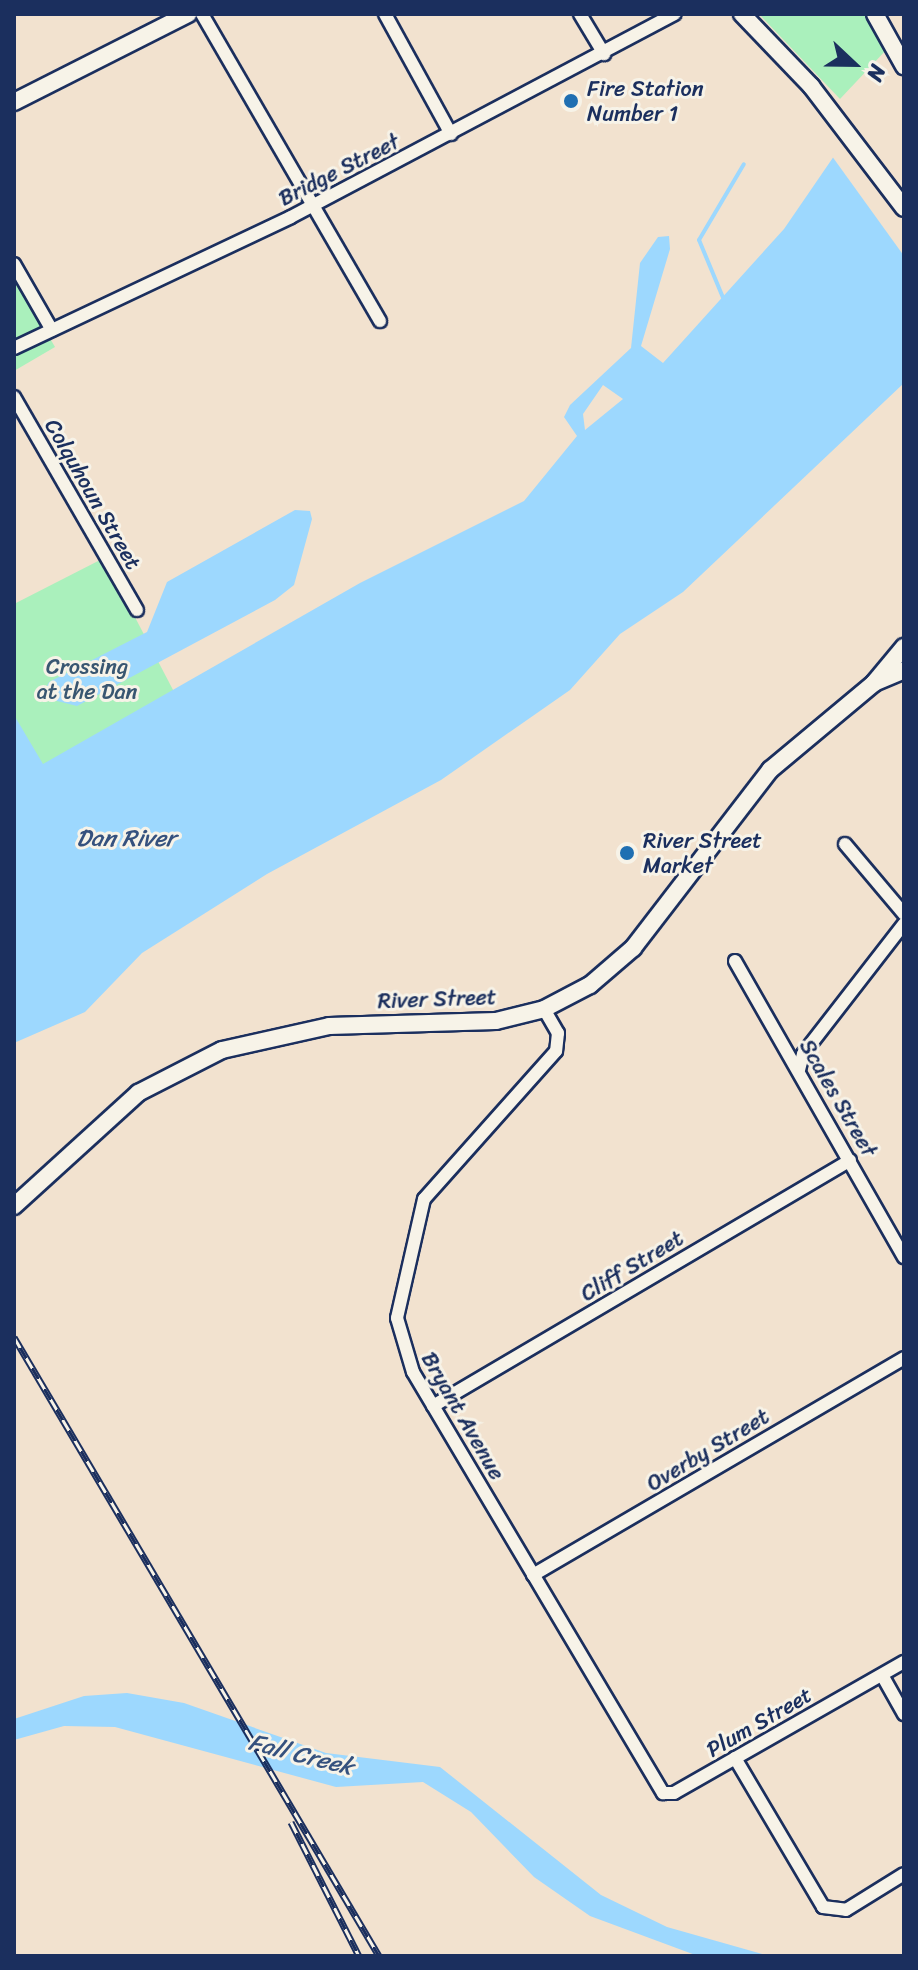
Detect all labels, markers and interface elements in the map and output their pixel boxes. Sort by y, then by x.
north arrow [814,24,894,104]
text: N [856,59,898,88]
place label: Fire Station Number 1 [587,75,704,126]
marker: Fire Station Number 1 [562,92,580,110]
street label: Bridge Street [274,128,404,212]
street label: Colquhoun Street [39,414,147,574]
park label: Crossing at the Dan [37,653,137,704]
water label: Dan River [76,825,176,853]
place label: River Street Market [643,827,763,878]
marker: River Street Market [618,844,636,862]
street label: River Street [377,984,497,1014]
street label: Scales Street [794,1034,882,1162]
street label: Cliff Street [576,1225,688,1307]
street label: Bryant Avenue [416,1348,510,1484]
street label: Overby Street [642,1403,774,1497]
street label: Plum Street [701,1681,817,1763]
water label: Fall Creek [245,1728,357,1782]

